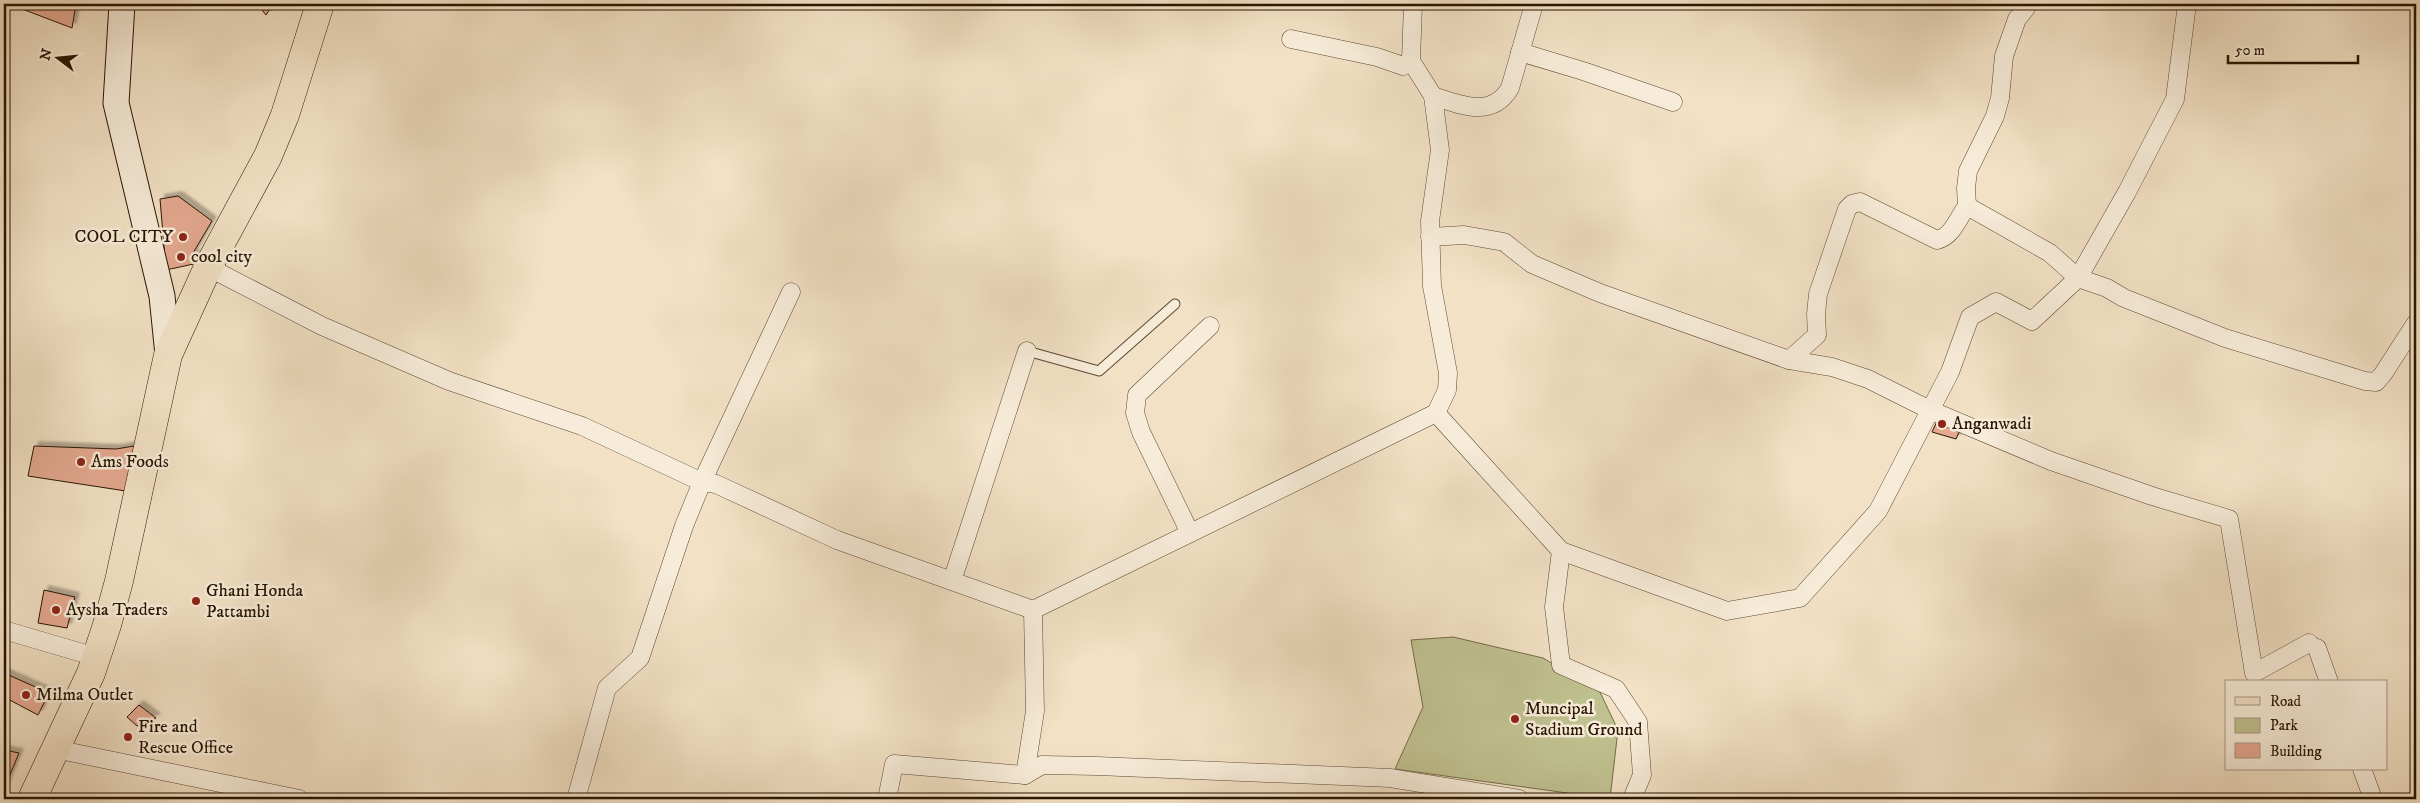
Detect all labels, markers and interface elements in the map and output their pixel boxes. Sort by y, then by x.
north arrow [32,32,82,82]
scale bar [2228,32,2358,64]
text: 50 m [2235,41,2265,60]
text: N [36,46,57,63]
place label: COOL CITY [75,226,174,248]
marker: COOL CITY [177,231,189,243]
place label: cool city [191,246,253,268]
marker: cool city [175,251,187,263]
place label: Anganwadi [1952,413,2031,435]
marker: Anganwadi [1936,418,1948,430]
place label: Ams Foods [91,451,169,473]
marker: Ams Foods [75,456,87,468]
place label: Ghani Honda Pattambi [206,580,303,623]
marker: Ghani Honda Pattambi [190,595,202,607]
place label: Aysha Traders [66,599,168,621]
marker: Aysha Traders [50,604,62,616]
legend [2225,680,2388,770]
place label: Milma Outlet [36,684,134,706]
marker: Milma Outlet [20,689,32,701]
text: Road [2270,692,2302,711]
place label: Muncipal Stadium Ground [1525,698,1643,741]
marker: Muncipal Stadium Ground [1509,713,1521,725]
place label: Fire and Rescue Office [138,716,233,759]
text: Park [2270,716,2299,735]
marker: Fire and Rescue Office [122,731,134,743]
text: Building [2270,742,2322,761]

